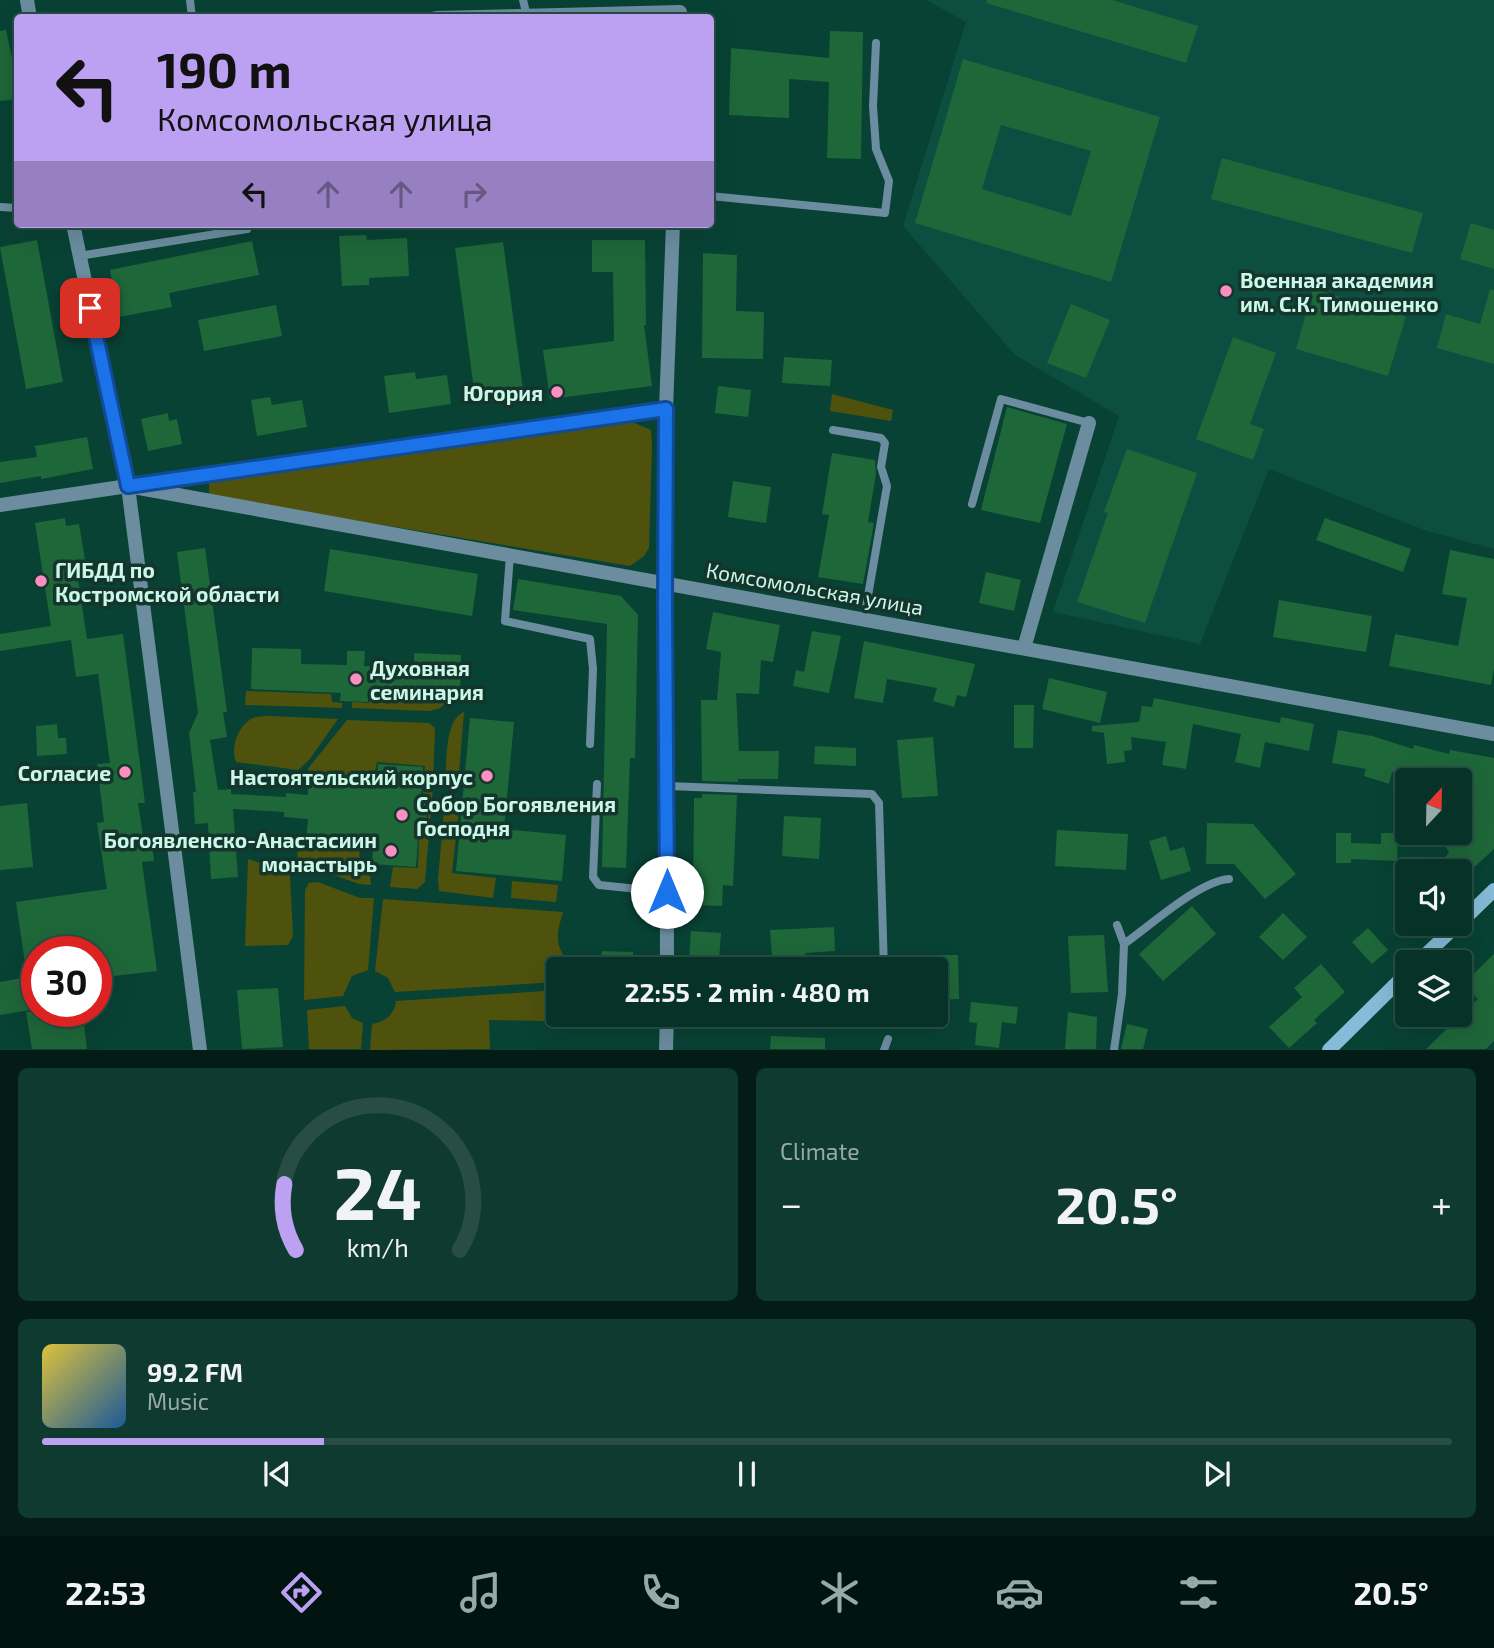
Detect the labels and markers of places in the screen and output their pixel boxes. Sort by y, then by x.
place label: Военная академия им. С.К. Тимошенко [1240,267,1439,316]
pin [60,278,120,338]
marker: Военная академия им. С.К. Тимошенко [1218,283,1234,299]
place label: Югория [463,380,543,405]
marker: Югория [549,384,565,400]
place label: ГИБДД по Костромской области [55,557,280,606]
marker: ГИБДД по Костромской области [33,573,49,589]
place label: Духовная семинария [370,655,484,704]
marker: Духовная семинария [348,671,364,687]
place label: Согласие [18,760,111,785]
marker: Согласие [117,764,133,780]
place label: Настоятельский корпус [230,764,473,789]
marker: Настоятельский корпус [479,768,495,784]
place label: Собор Богоявления Господня [416,791,616,840]
marker: Собор Богоявления Господня [394,807,410,823]
place label: Богоявленско-Анастасиин монастырь [104,827,377,876]
marker: Богоявленско-Анастасиин монастырь [383,843,399,859]

